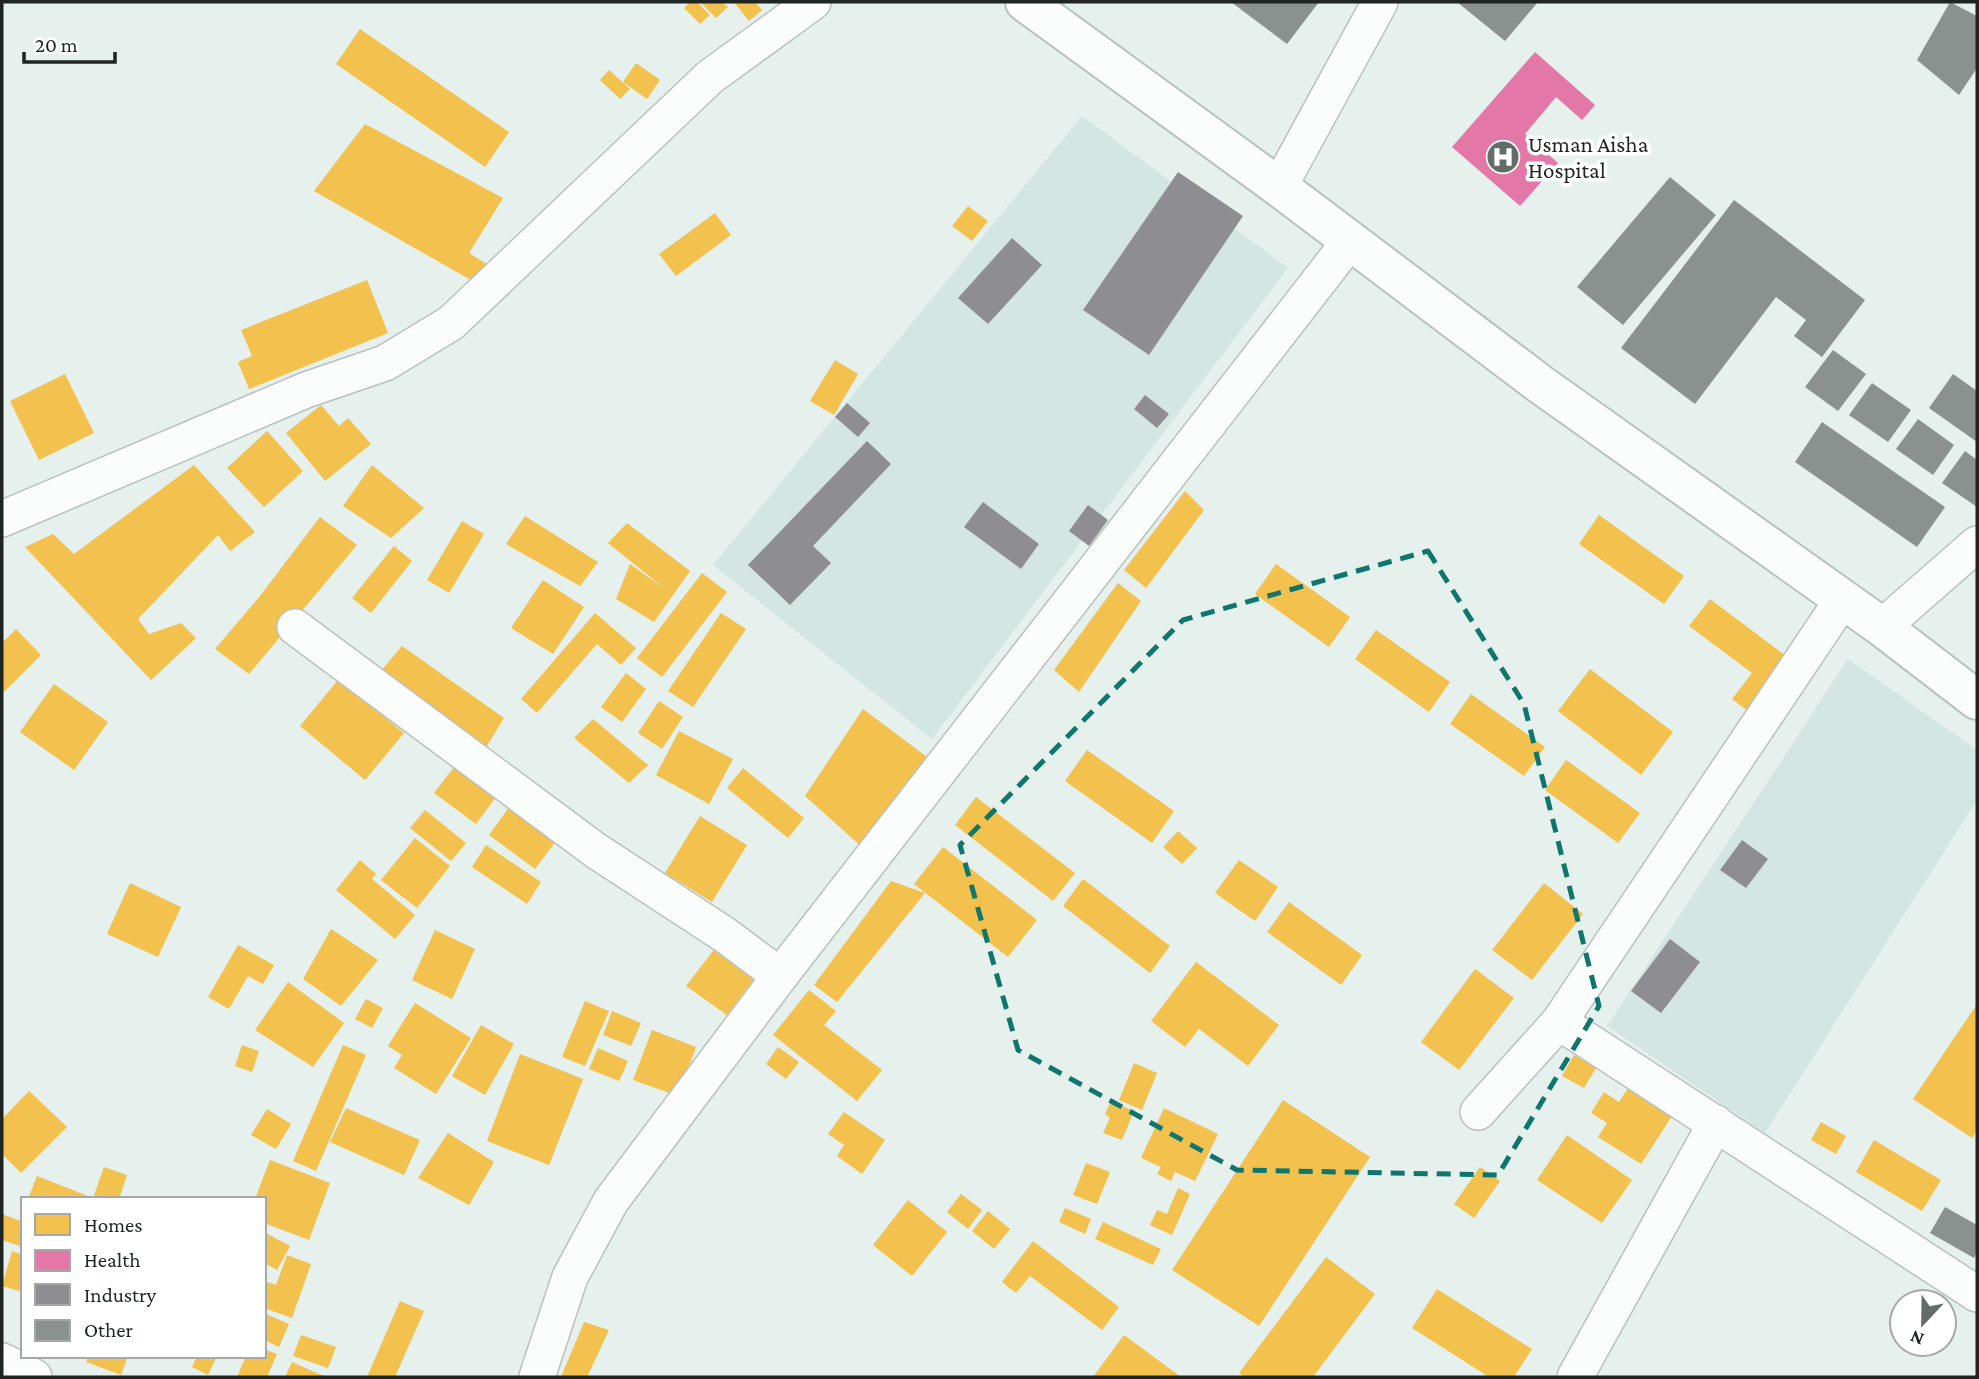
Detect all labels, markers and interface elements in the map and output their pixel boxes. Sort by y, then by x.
scale bar [24,21,116,65]
text: 20 m [35,33,78,57]
place label: Usman Aisha Hospital [1528,131,1649,183]
hospital icon: Usman Aisha Hospital [1484,138,1522,176]
legend [21,1197,266,1358]
text: Homes [84,1213,143,1237]
text: Health [84,1248,140,1272]
text: Industry [84,1283,157,1307]
north arrow [1888,1288,1958,1358]
text: Other [84,1318,134,1342]
text: N [1907,1326,1927,1350]

